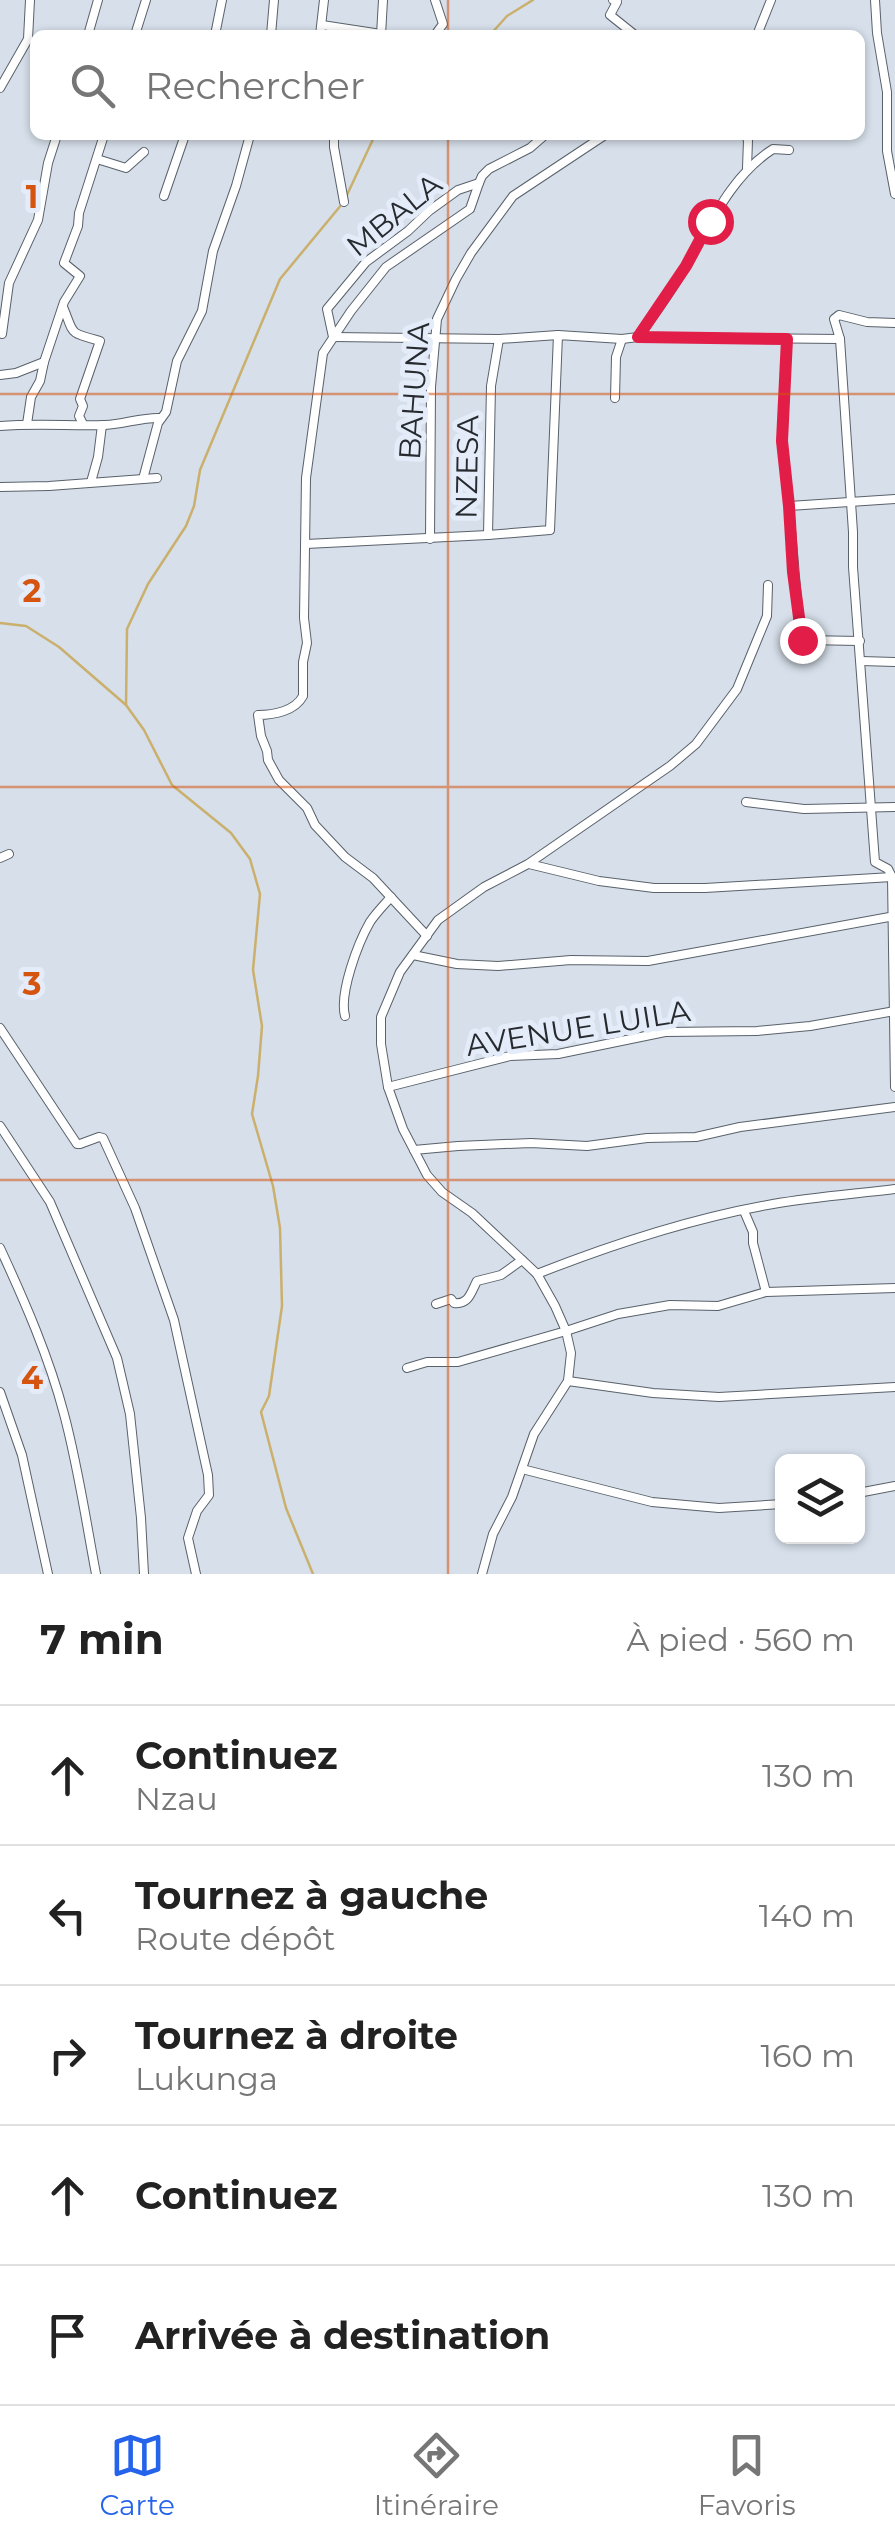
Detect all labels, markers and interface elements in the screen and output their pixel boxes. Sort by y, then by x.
search box [30,30,865,140]
icon: search [65,58,120,113]
text: Rechercher [145,62,365,109]
street label: MBALA [339,165,449,265]
text: 1 [26,177,38,216]
route start [688,199,734,245]
street label: BAHUNA [391,320,437,461]
street label: NZESA [448,414,486,519]
text: 2 [23,571,41,610]
route end [780,618,826,664]
text: 3 [22,964,41,1003]
street label: AVENUE LUILA [463,992,693,1064]
text: 4 [21,1358,43,1397]
map controls [775,1454,865,1544]
button: layers [775,1454,865,1544]
text: 7 min [40,1613,164,1665]
text: À pied · 560 m [626,1620,855,1659]
text: Continuez [135,1732,338,1779]
icon: ahead [40,1748,95,1803]
text: 130 m [762,1756,855,1795]
text: Nzau [135,1779,218,1818]
text: Tournez à gauche [135,1872,488,1919]
icon: left [40,1888,95,1943]
text: 140 m [759,1896,855,1935]
text: Route dépôt [135,1919,336,1958]
text: Tournez à droite [135,2012,458,2059]
icon: right [40,2028,95,2083]
text: 160 m [760,2036,855,2075]
text: Lukunga [135,2059,278,2098]
icon: ahead [40,2168,95,2223]
text: Continuez [135,2172,338,2219]
text: 130 m [762,2176,855,2215]
icon: arrive [40,2308,95,2363]
text: Arrivée à destination [135,2312,550,2359]
tab: Carte [99,2428,175,2522]
tab: Itinéraire [374,2428,499,2522]
tab: Favoris [698,2428,796,2522]

